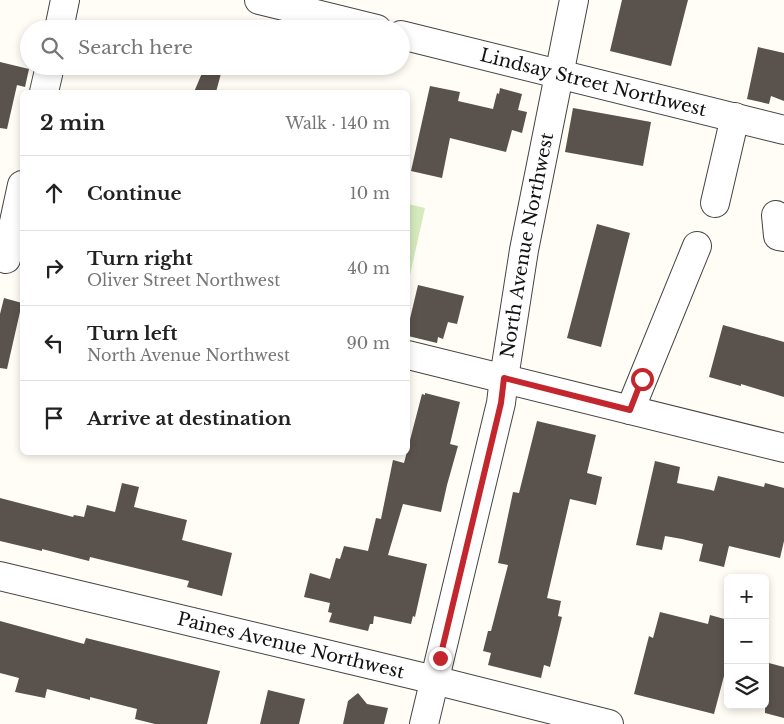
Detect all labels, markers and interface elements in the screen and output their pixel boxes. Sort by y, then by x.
search box [20,20,410,75]
icon: search [38,34,66,62]
text: Search here [78,36,193,59]
street label: Lindsay Street Northwest [478,44,709,121]
text: 2 min [40,110,105,136]
text: Walk · 140 m [285,113,390,133]
street label: North Avenue Northwest [496,130,558,360]
icon: ahead [40,179,68,207]
text: Continue [87,182,182,205]
text: 10 m [350,183,390,203]
text: Turn right [87,247,193,270]
icon: right [40,254,68,282]
text: 40 m [347,258,390,278]
text: Oliver Street Northwest [87,270,280,290]
text: Turn left [87,322,178,345]
icon: left [40,329,68,357]
text: 90 m [347,333,390,353]
text: North Avenue Northwest [87,345,290,365]
route start [631,368,654,391]
icon: arrive [40,404,68,432]
text: Arrive at destination [87,407,291,430]
map controls [724,574,769,709]
button: + [724,574,769,619]
street label: Paines Avenue Northwest [175,608,407,683]
button: − [724,619,769,664]
route end [429,647,452,670]
button: layers [724,664,769,709]

